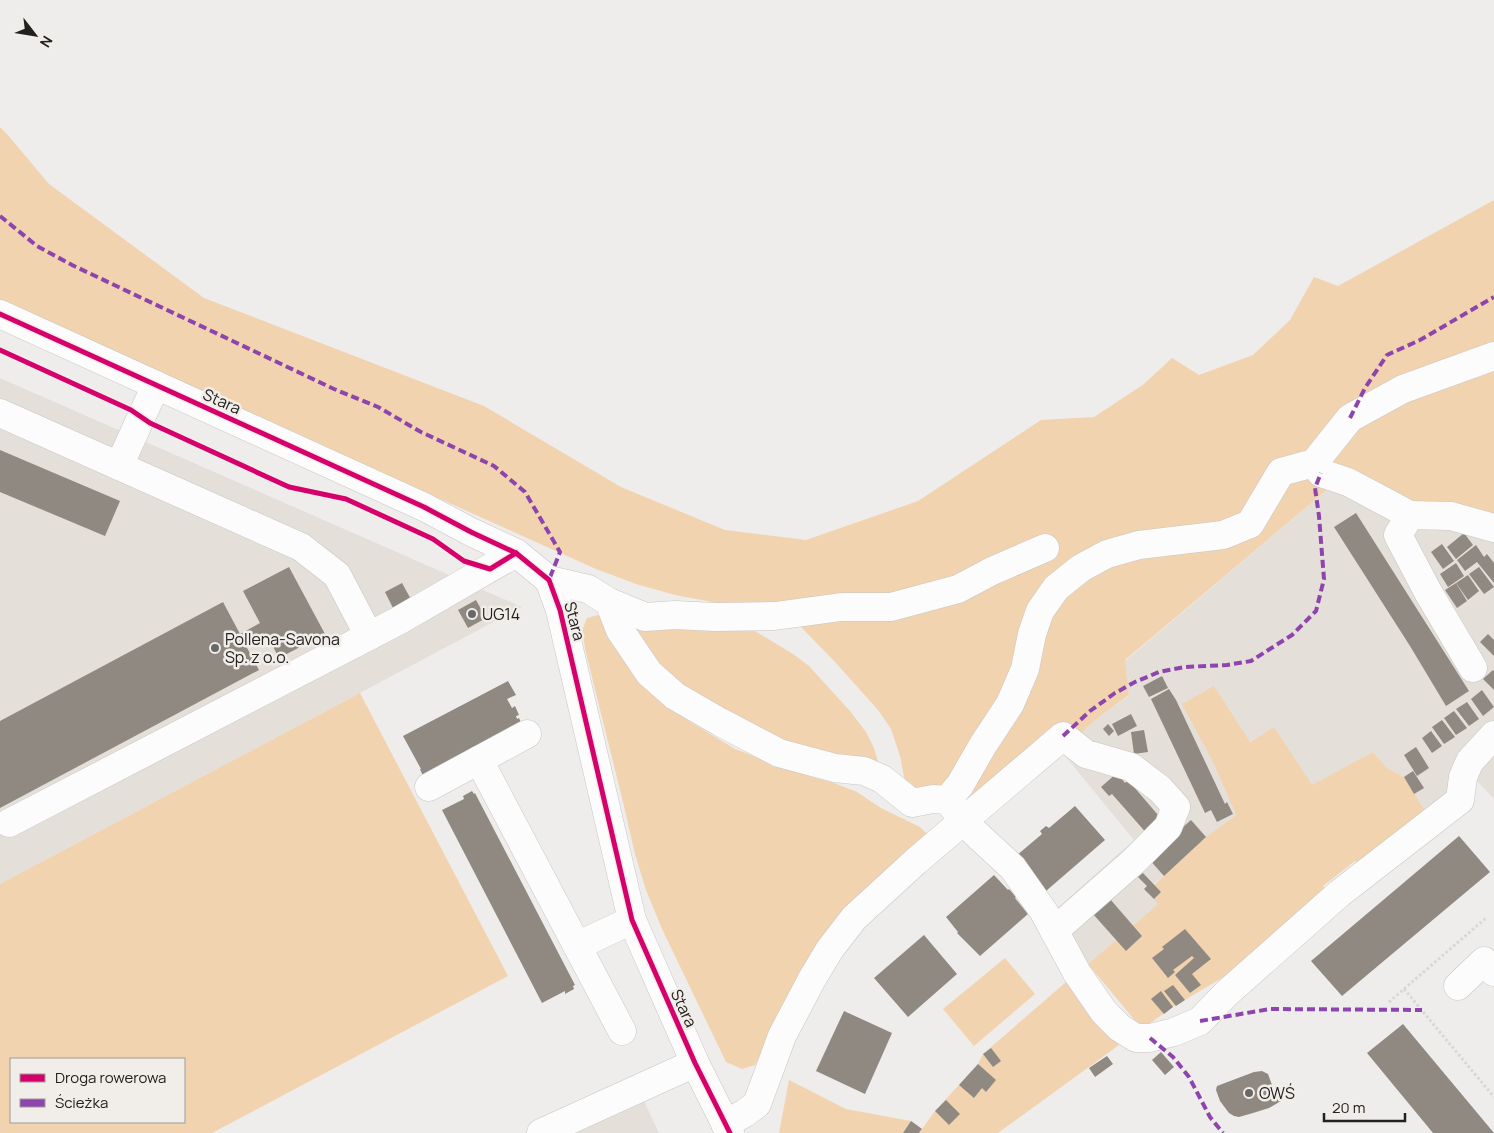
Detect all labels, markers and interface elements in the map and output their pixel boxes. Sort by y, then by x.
north arrow [10,10,60,60]
text: N [36,33,57,51]
street label: Stara [199,383,245,419]
street label: Stara [559,599,591,643]
place label: UG14 [482,603,520,625]
marker: UG14 [466,608,478,620]
place label: Pollena-Savona Sp. z o.o. [225,628,340,668]
marker: Pollena-Savona Sp. z o.o. [209,642,221,654]
street label: Stara [666,985,702,1031]
legend [10,1058,185,1123]
text: Droga rowerowa [55,1067,166,1088]
place label: OWŚ [1259,1082,1295,1104]
marker: OWŚ [1243,1087,1255,1099]
scale bar [1324,1090,1405,1122]
text: Ścieżka [55,1092,108,1113]
text: 20 m [1332,1097,1365,1118]

